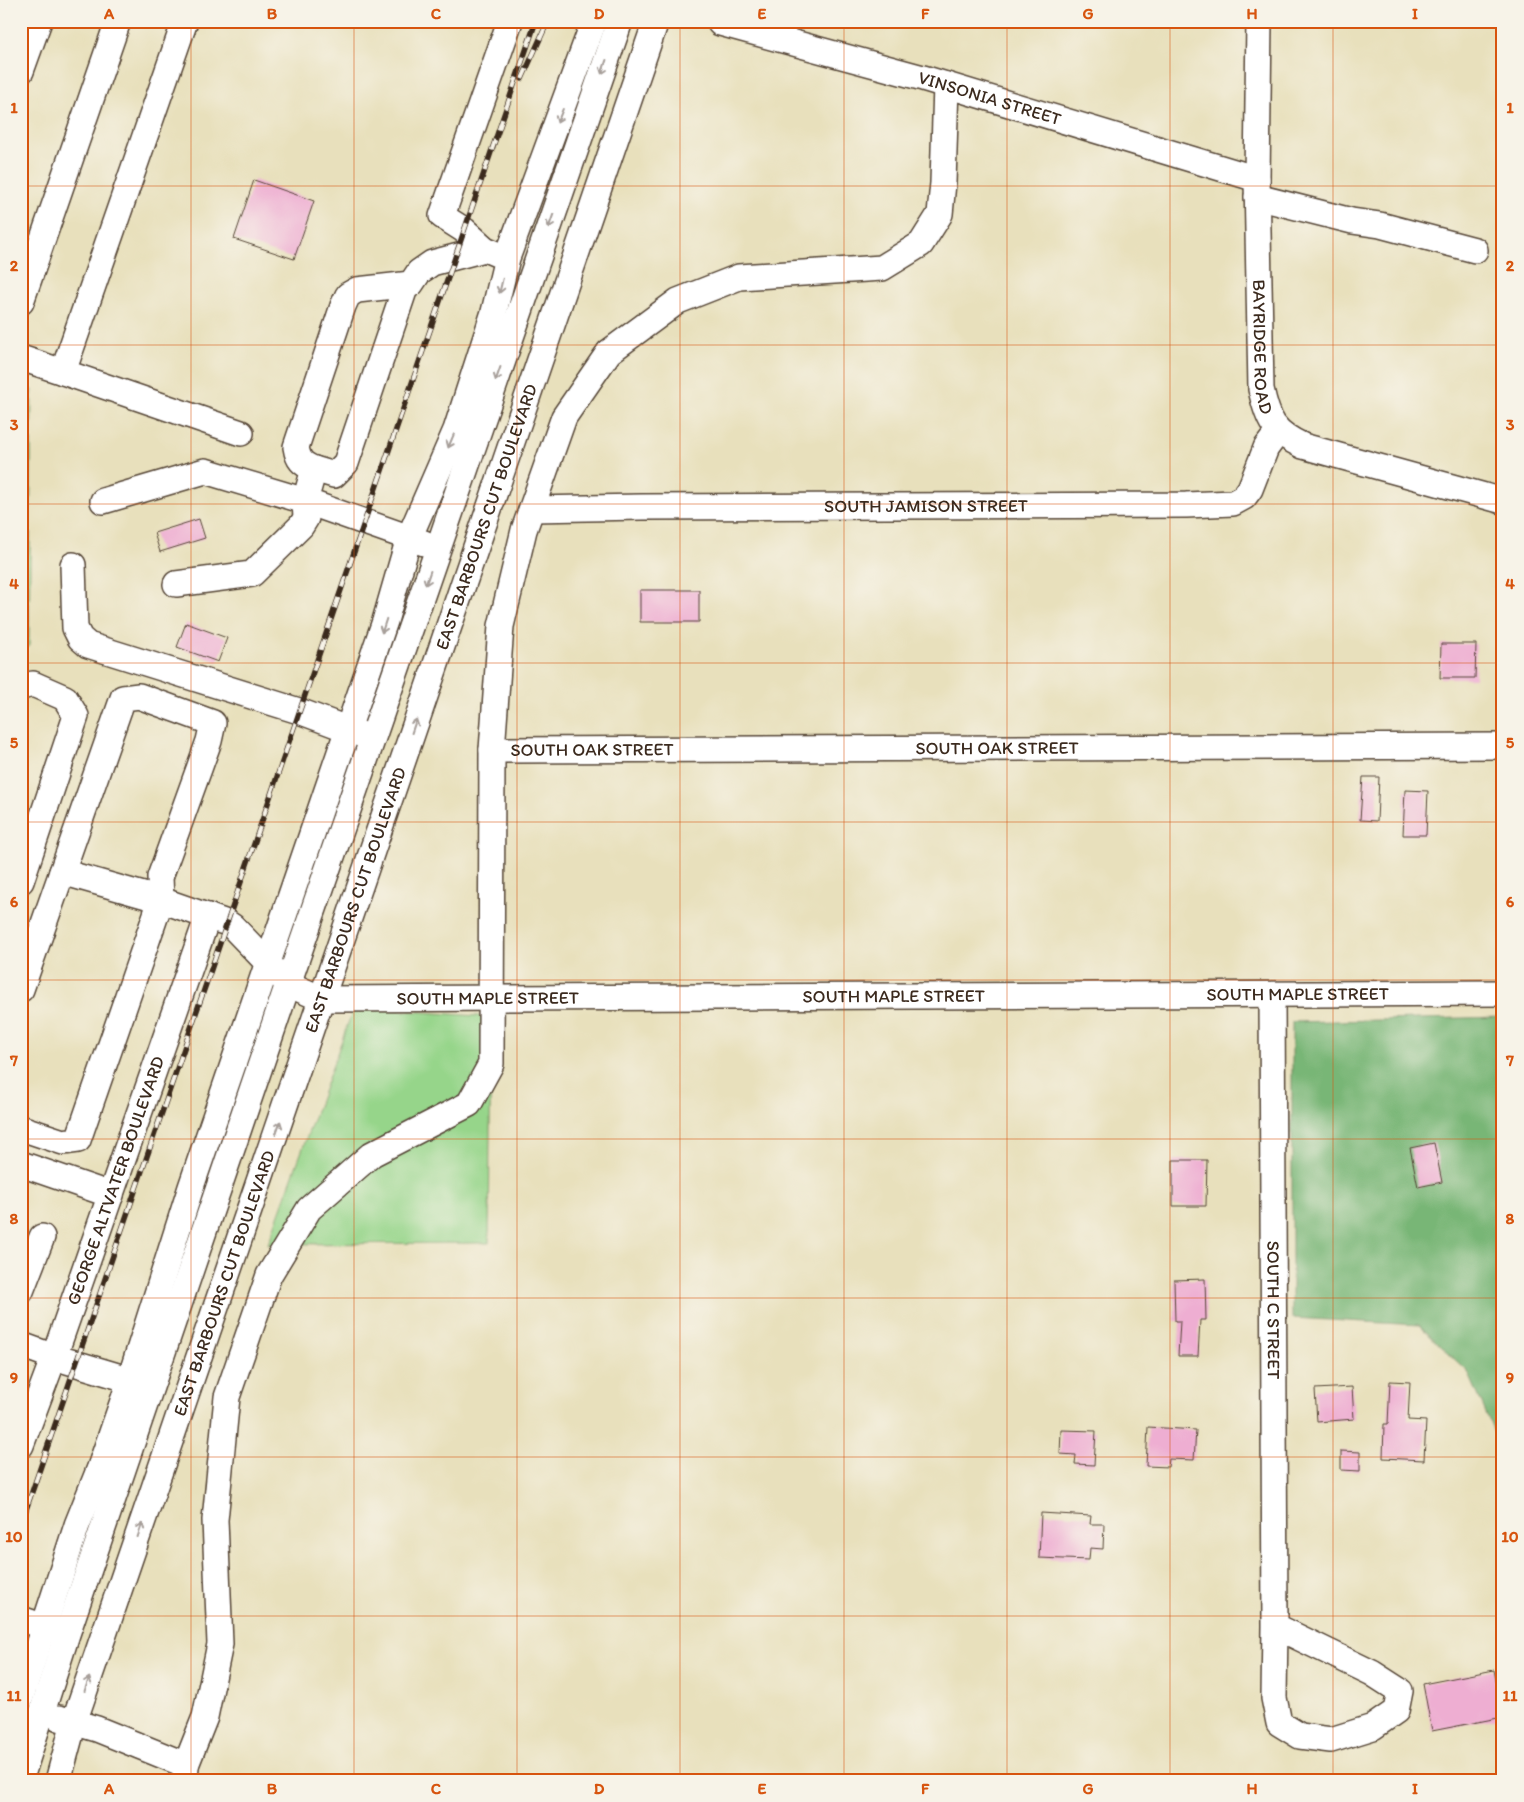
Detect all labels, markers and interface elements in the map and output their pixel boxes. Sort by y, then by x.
text: A [103,4,115,23]
text: B [267,4,278,23]
text: C [431,4,442,23]
text: D [594,4,605,23]
text: E [758,4,767,23]
text: F [921,4,930,23]
text: G [1082,4,1094,23]
text: H [1246,4,1258,23]
text: I [1412,4,1418,23]
one-way arrow [599,59,608,75]
street label: VINSONIA STREET [916,66,1064,130]
text: 1 [10,98,18,117]
text: 1 [1506,98,1514,117]
one-way arrow [555,108,564,124]
one-way arrow [546,212,555,228]
text: 2 [10,256,19,275]
text: 2 [1506,256,1515,275]
one-way arrow [496,278,505,294]
street label: BAYRIDGE ROAD [1248,279,1278,417]
one-way arrow [493,366,502,382]
street label: EAST BARBOURS CUT BOULEVARD [431,381,542,652]
text: 3 [10,415,19,434]
text: 3 [1506,415,1515,434]
one-way arrow [446,433,456,448]
street label: SOUTH JAMISON STREET [824,495,1028,517]
one-way arrow [423,569,432,585]
text: 4 [9,574,19,593]
text: 4 [1505,574,1515,593]
one-way arrow [378,618,388,634]
one-way arrow [410,718,419,734]
text: 5 [10,733,19,752]
text: 5 [1506,733,1515,752]
street label: SOUTH OAK STREET [915,737,1079,759]
street label: SOUTH OAK STREET [510,738,674,761]
street label: EAST BARBOURS CUT BOULEVARD [300,764,411,1036]
text: 6 [10,892,19,911]
text: 6 [1506,892,1515,911]
street label: SOUTH MAPLE STREET [1206,983,1389,1006]
street label: SOUTH MAPLE STREET [802,985,985,1008]
street label: SOUTH MAPLE STREET [396,987,579,1010]
text: 7 [9,1051,18,1070]
text: 7 [1505,1051,1514,1070]
street label: GEORGE ALTVATER BOULEVARD [62,1053,169,1308]
one-way arrow [273,1120,283,1136]
street label: EAST BARBOURS CUT BOULEVARD [169,1147,280,1419]
text: 8 [10,1209,19,1228]
text: 8 [1506,1209,1515,1228]
street label: SOUTH C STREET [1262,1241,1285,1379]
text: 9 [10,1368,18,1387]
text: 9 [1506,1368,1514,1387]
one-way arrow [136,1523,145,1538]
text: 10 [5,1527,23,1546]
text: 10 [1501,1527,1519,1546]
one-way arrow [83,1677,92,1692]
text: 11 [7,1686,22,1705]
text: 11 [1503,1686,1518,1705]
text: A [103,1779,115,1798]
text: B [267,1779,278,1798]
text: C [431,1779,442,1798]
text: D [594,1779,605,1798]
text: E [758,1779,767,1798]
text: F [921,1779,930,1798]
text: G [1082,1779,1094,1798]
text: H [1246,1779,1258,1798]
text: I [1412,1779,1418,1798]

